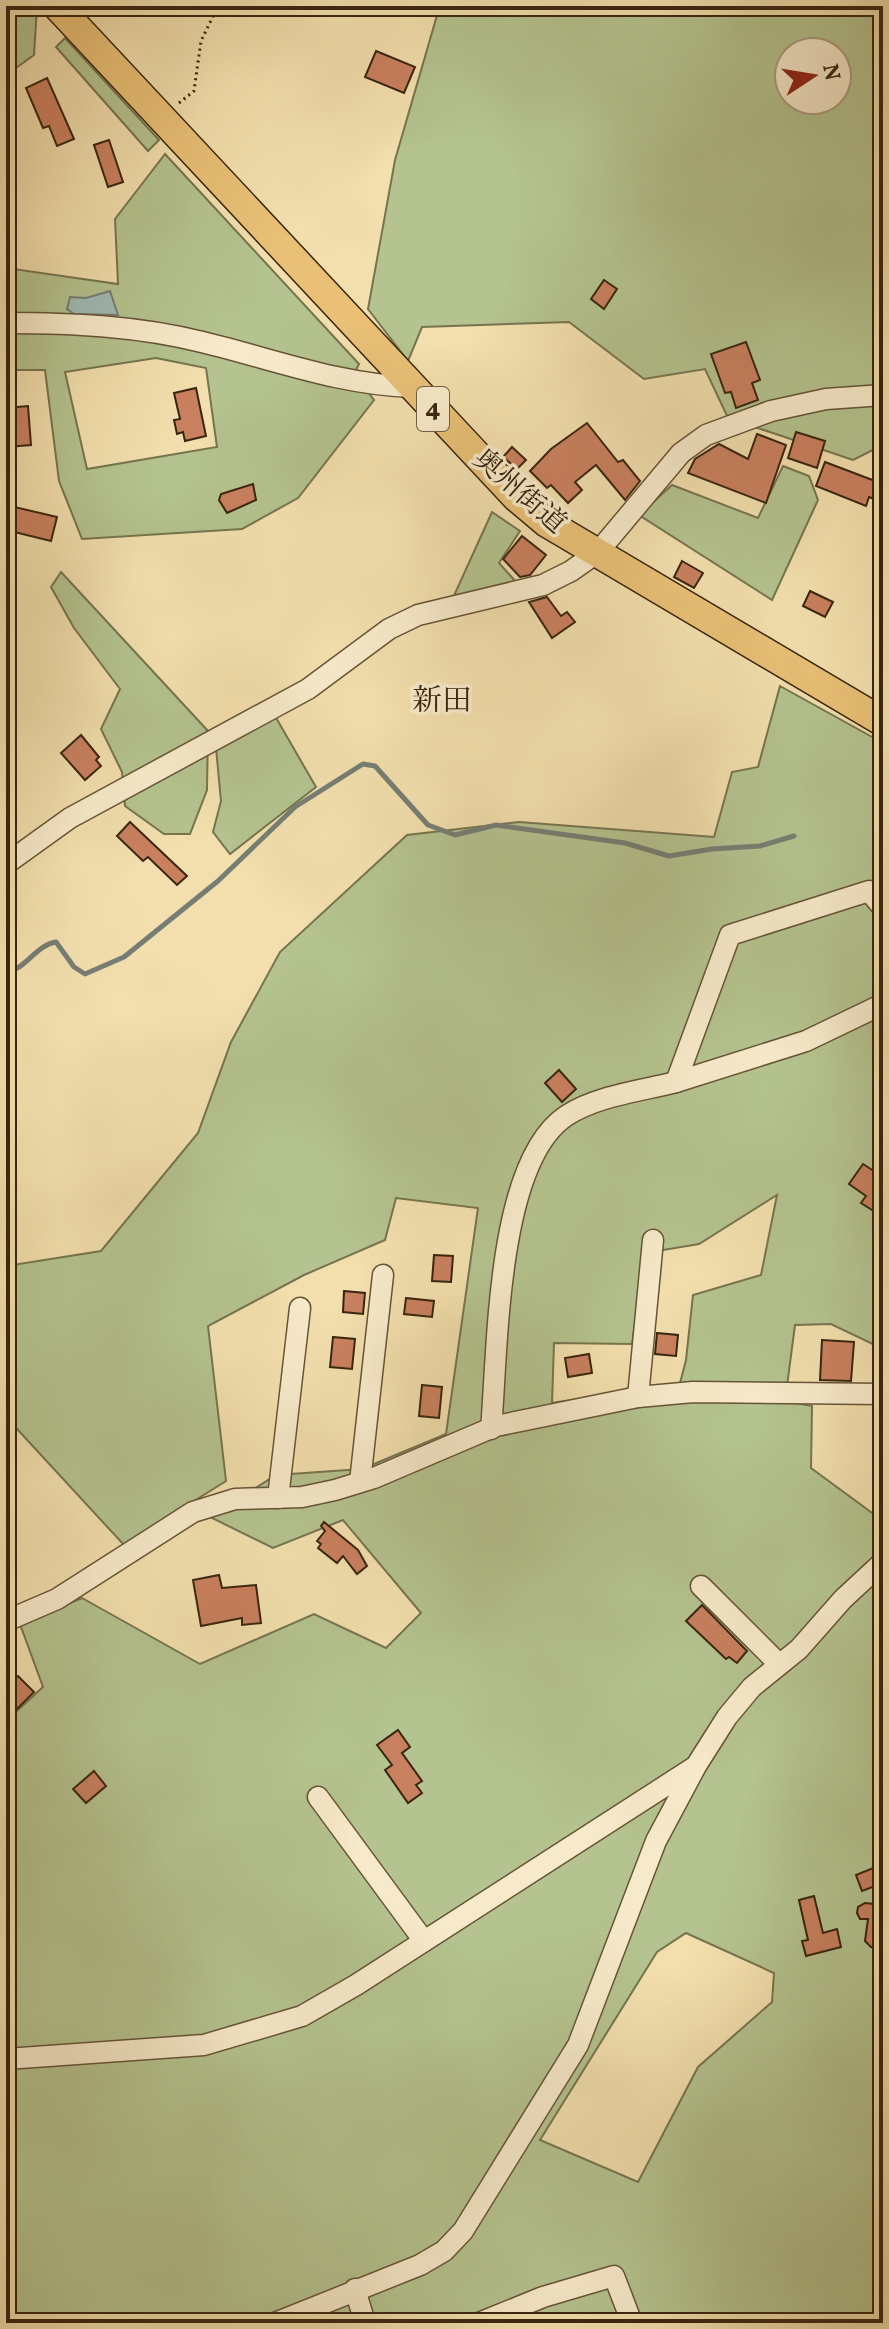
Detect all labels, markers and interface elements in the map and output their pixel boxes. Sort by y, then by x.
north arrow [773,36,853,116]
text: N [813,61,847,83]
road number: 4 [417,387,449,431]
street label: 奥州街道 [464,441,574,543]
district label: 新田 [412,681,472,723]

